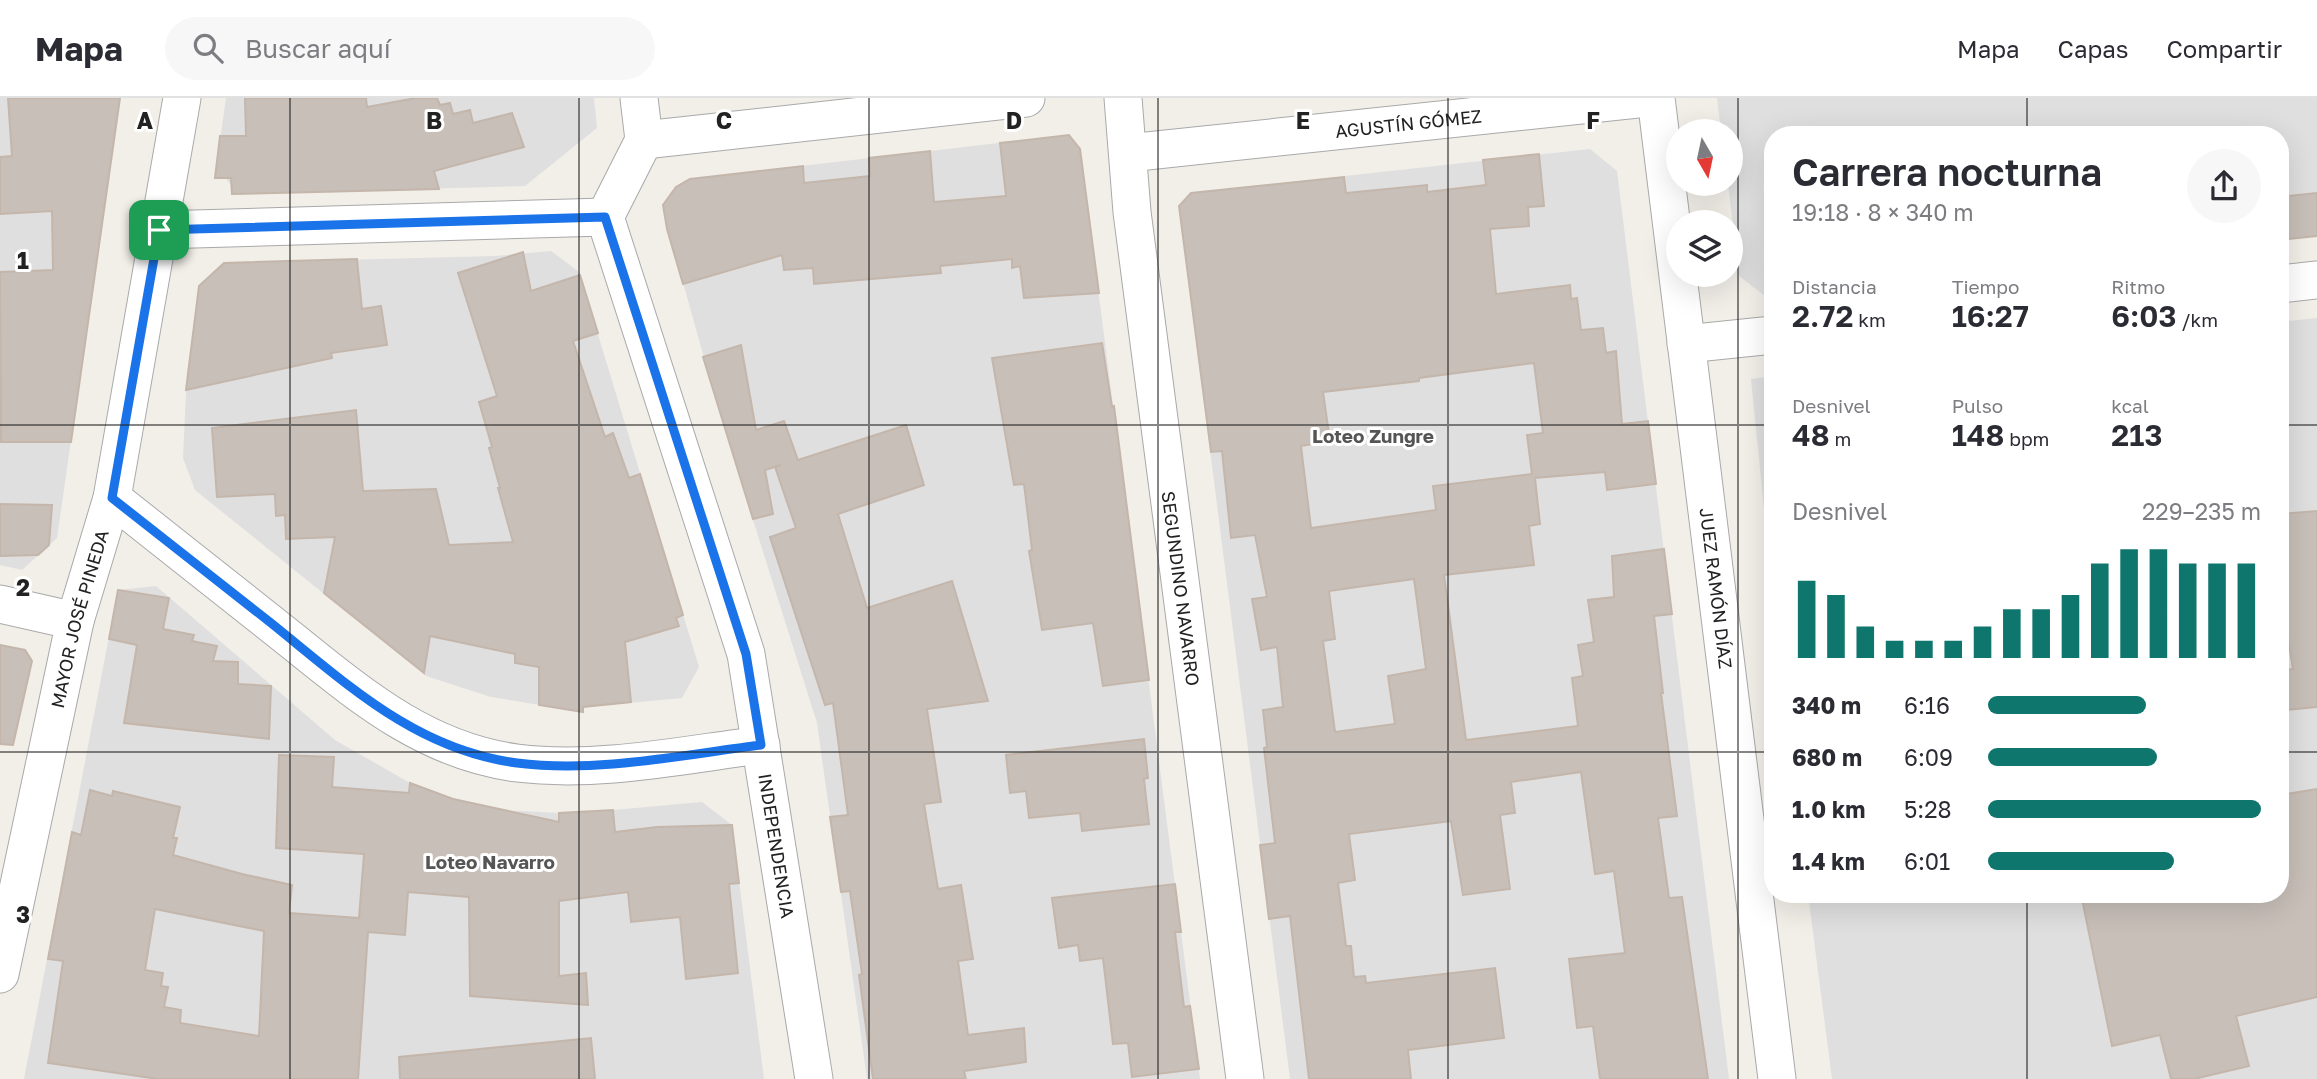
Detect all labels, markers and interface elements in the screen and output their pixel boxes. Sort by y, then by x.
search box [165,17,655,80]
text: Mapa [35,29,123,68]
icon: search [189,29,227,67]
text: Buscar aquí [245,33,391,64]
text: Mapa [1957,34,2020,63]
text: Capas [2058,34,2128,63]
text: Compartir [2166,34,2282,63]
street label: AGUSTÍN GÓMEZ [1334,105,1483,142]
text: A [137,106,154,134]
text: B [426,106,442,134]
text: C [716,106,732,134]
text: D [1006,106,1022,134]
text: E [1296,106,1310,134]
text: F [1586,106,1600,134]
north arrow [1666,119,1743,196]
map controls [1666,119,1743,287]
text: Carrera nocturna [1792,149,2102,194]
button: share [2187,149,2261,223]
text: 19:18 · 8 × 340 m [1792,198,1974,226]
pin [129,200,189,260]
button: layers [1666,210,1743,287]
icon: arrive [140,211,178,249]
text: 1 [17,246,29,274]
text: Distancia [1792,275,1877,298]
text: Tiempo [1952,275,2019,298]
text: Ritmo [2111,275,2165,298]
text: 2.72 [1792,298,1853,334]
text: 16:27 [1952,298,2029,334]
text: 6:03 [2111,298,2177,334]
text: km [1853,308,1886,331]
text: /km [2177,308,2218,331]
text: Desnivel [1792,394,1871,417]
text: Pulso [1952,394,2003,417]
text: kcal [2111,394,2149,417]
text: 48 [1792,417,1830,453]
text: 148 [1952,417,2005,453]
text: 213 [2111,417,2163,453]
district label: Loteo Zungre [1312,424,1434,447]
text: m [1830,427,1851,450]
text: bpm [2005,427,2049,450]
street label: SEGUNDINO NAVARRO [1157,490,1205,687]
text: Desnivel [1792,497,1887,525]
text: 229–235 m [2142,497,2261,525]
street label: JUEZ RAMÓN DÍAZ [1696,507,1737,670]
street label: MAYOR JOSÉ PINEDA [46,527,113,710]
text: 2 [16,573,30,601]
text: 340 m [1792,691,1861,719]
text: 6:16 [1904,691,1950,719]
text: 680 m [1792,743,1862,771]
text: 6:09 [1904,743,1953,771]
street label: INDEPENDENCIA [754,772,799,920]
text: 1.0 km [1792,795,1865,823]
text: 5:28 [1904,795,1952,823]
text: 1.4 km [1792,847,1865,875]
text: 6:01 [1904,847,1950,875]
district label: Loteo Navarro [425,850,555,873]
text: 3 [16,900,30,928]

